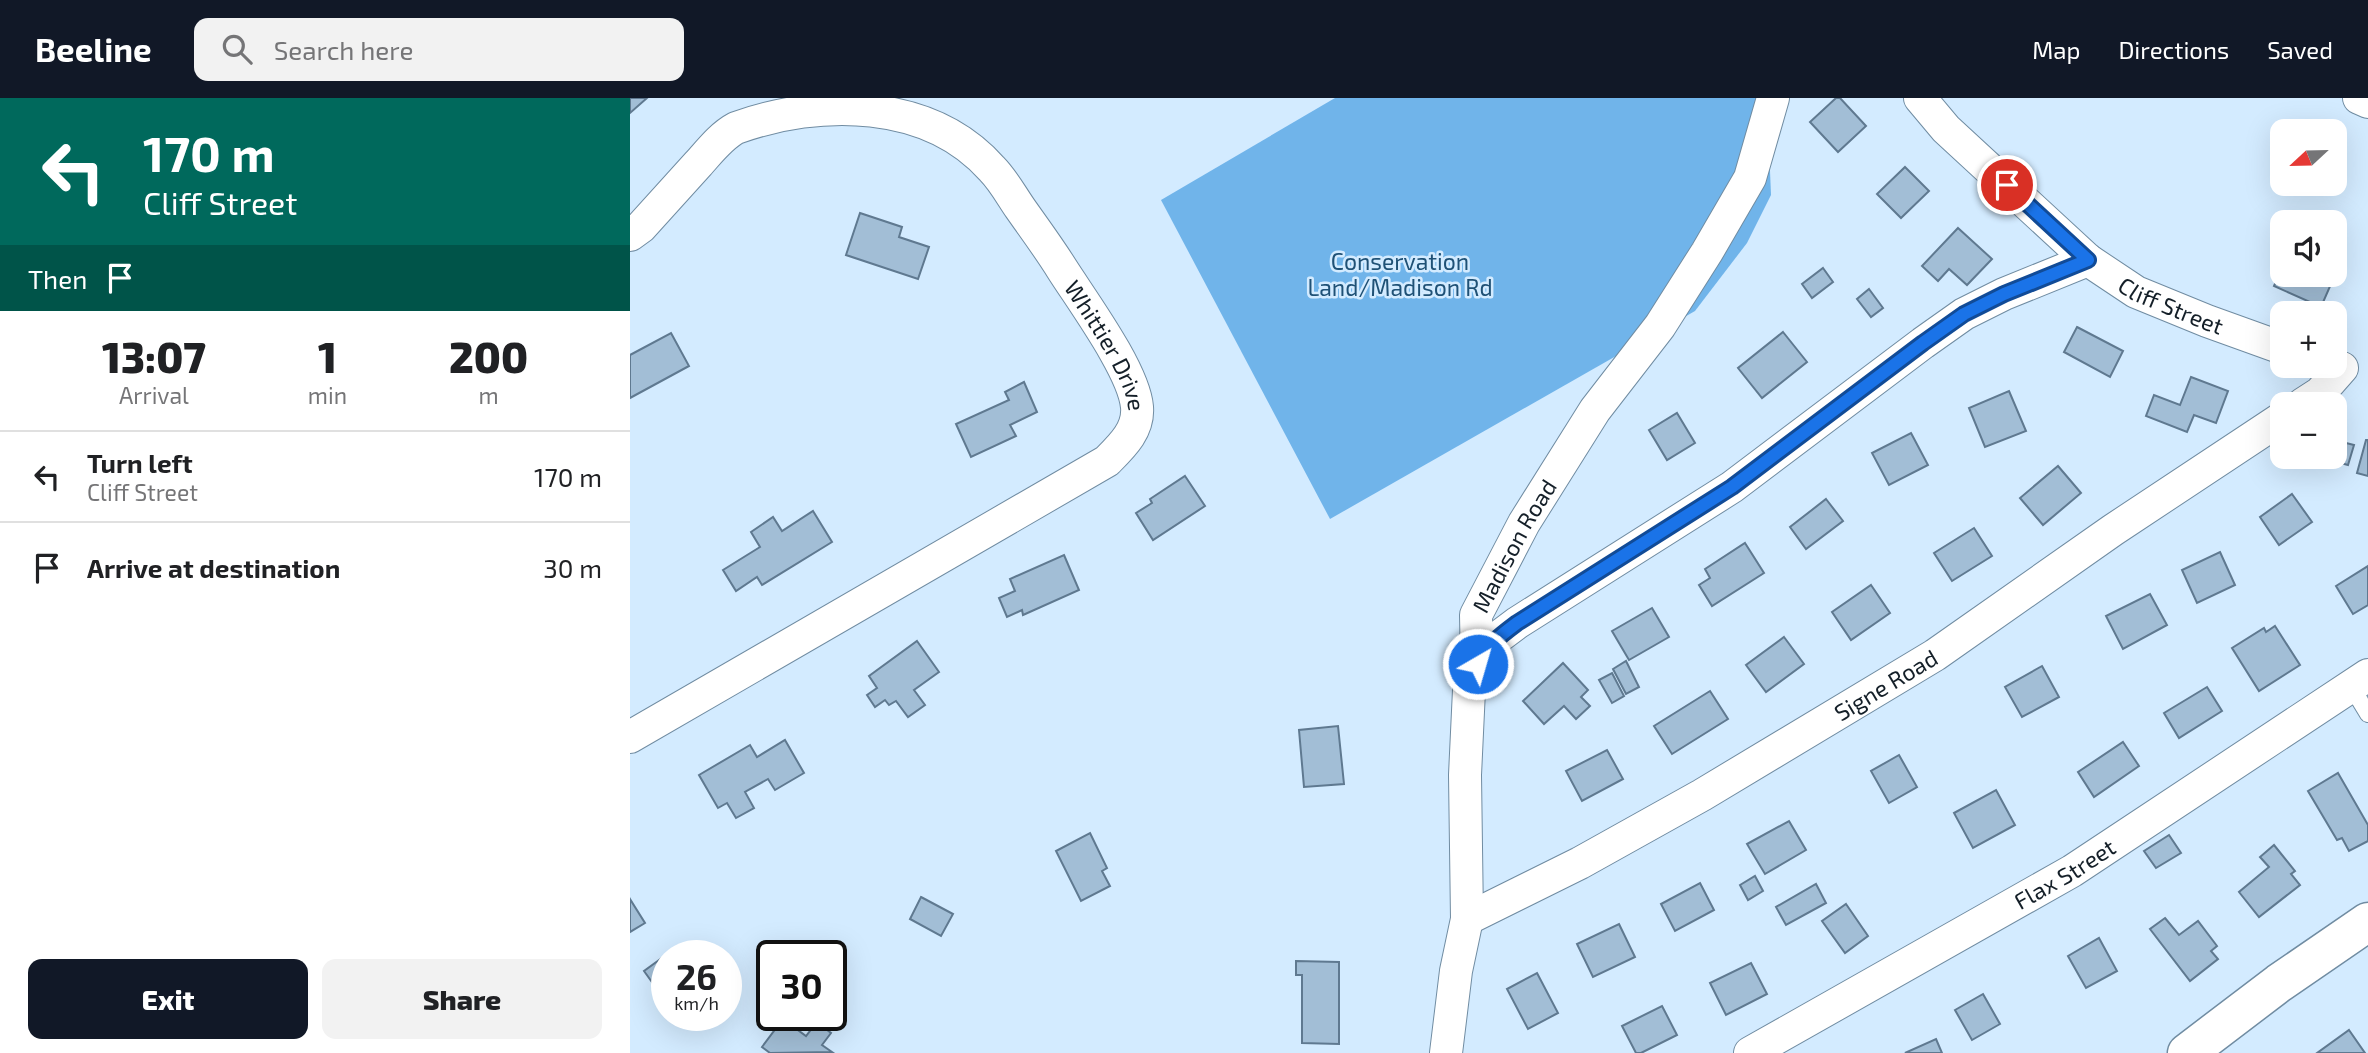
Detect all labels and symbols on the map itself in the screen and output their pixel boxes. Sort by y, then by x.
north arrow [2270,119,2347,196]
pin [1977,155,2037,215]
park label: Conservation Land/Madison Rd [1307,247,1493,301]
street label: Cliff Street [2113,270,2228,340]
street label: Whittier Drive [1059,275,1151,412]
street label: Madison Road [1466,474,1562,617]
position arrow [1441,627,1515,701]
street label: Signe Road [1829,643,1942,726]
street label: Flax Street [2009,832,2121,915]
speed limit sign: 30 [756,940,847,1031]

